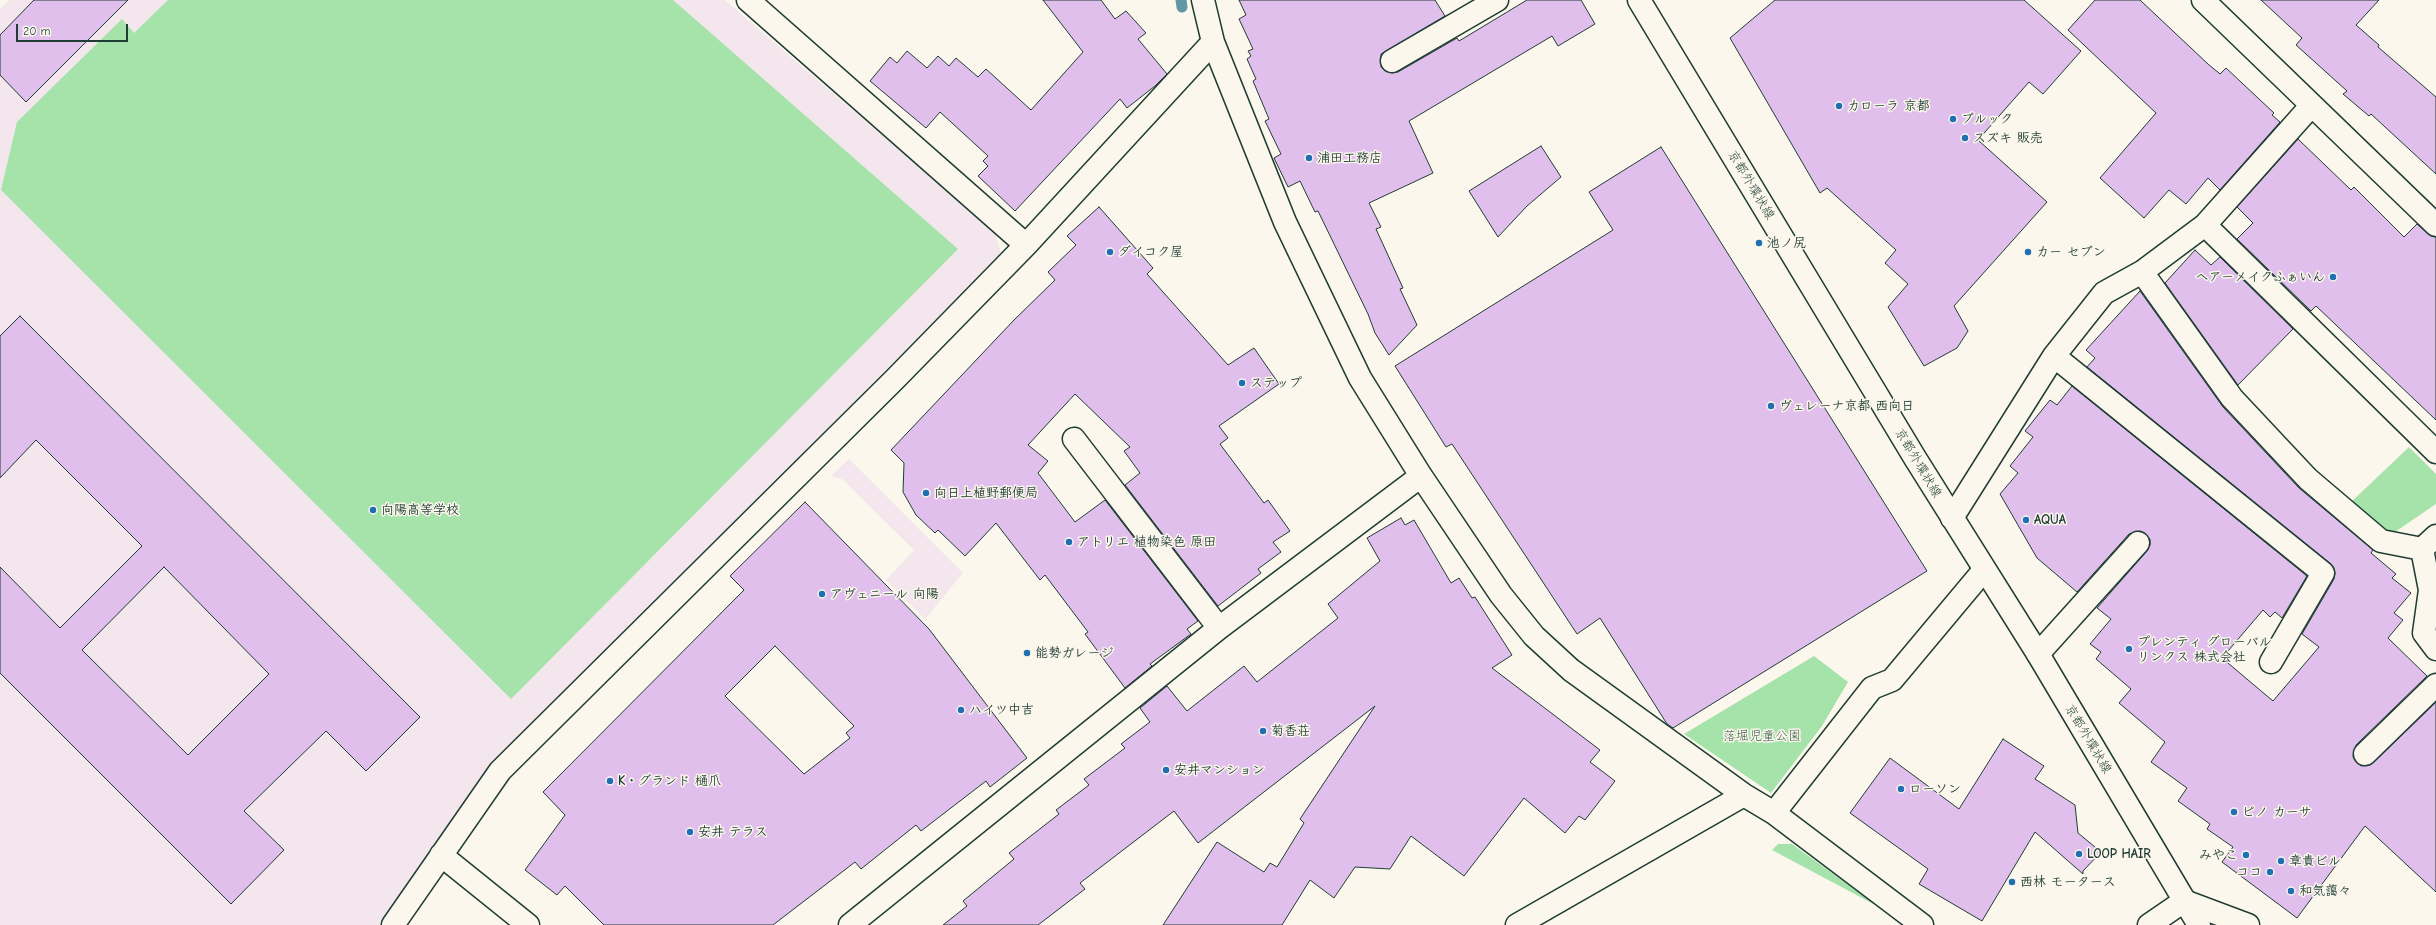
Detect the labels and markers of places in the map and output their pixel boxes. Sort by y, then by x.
place label: カローラ 京都 [1847,98,1930,114]
marker: カローラ 京都 [1834,101,1844,111]
place label: ブルック [1961,111,2013,127]
marker: ブルック [1948,114,1958,124]
place label: スズキ 販売 [1973,130,2043,146]
marker: スズキ 販売 [1960,133,1970,143]
place label: 浦田工務店 [1317,150,1382,166]
marker: 浦田工務店 [1304,153,1314,163]
place label: 池ノ尻 [1767,235,1806,251]
marker: 池ノ尻 [1754,238,1764,248]
place label: ダイコク屋 [1118,244,1183,260]
place label: カー セブン [2036,244,2106,260]
marker: ダイコク屋 [1105,247,1115,257]
marker: カー セブン [2023,247,2033,257]
place label: ヘアーメイクふぁいん [2196,269,2325,285]
marker: ヘアーメイクふぁいん [2328,272,2338,282]
place label: ステップ [1250,375,1302,391]
marker: ステップ [1237,378,1247,388]
place label: ヴェレーナ京都 西向日 [1779,398,1914,414]
marker: ヴェレーナ京都 西向日 [1766,401,1776,411]
place label: 向日上植野郵便局 [934,485,1038,501]
marker: 向日上植野郵便局 [921,488,931,498]
place label: 向陽高等学校 [381,502,459,518]
marker: 向陽高等学校 [368,505,378,515]
place label: AQUA [2034,512,2066,528]
marker: AQUA [2021,515,2031,525]
place label: アトリエ 植物染色 原田 [1077,534,1216,550]
marker: アトリエ 植物染色 原田 [1064,537,1074,547]
place label: アヴェニール 向陽 [830,586,939,602]
marker: アヴェニール 向陽 [817,589,827,599]
place label: プレンティ グローバル リンクス 株式会社 [2137,634,2272,665]
marker: プレンティ グローバル リンクス 株式会社 [2124,644,2134,654]
place label: 能勢ガレージ [1035,645,1114,661]
marker: 能勢ガレージ [1022,648,1032,658]
place label: ハイツ中吉 [969,702,1034,718]
marker: ハイツ中吉 [956,705,966,715]
place label: 菊香荘 [1271,723,1310,739]
marker: 菊香荘 [1258,726,1268,736]
place label: 安井マンション [1174,762,1265,778]
marker: 安井マンション [1161,765,1171,775]
place label: K・グランド 樋爪 [618,773,721,789]
marker: K・グランド 樋爪 [605,776,615,786]
place label: ローソン [1909,781,1961,797]
marker: ローソン [1896,784,1906,794]
place label: ピノ カーサ [2242,804,2312,820]
marker: ピノ カーサ [2229,807,2239,817]
place label: 安井 テラス [698,824,768,840]
marker: 安井 テラス [685,827,695,837]
place label: LOOP HAIR [2087,846,2151,862]
place label: みやこ [2199,847,2238,863]
marker: LOOP HAIR [2074,849,2084,859]
marker: みやこ [2241,850,2251,860]
place label: 章貴ビル [2289,853,2341,869]
marker: 章貴ビル [2276,856,2286,866]
place label: ココ [2236,864,2262,880]
marker: ココ [2265,867,2275,877]
place label: 西林 モータース [2020,874,2116,890]
marker: 西林 モータース [2007,877,2017,887]
place label: 和気藹々 [2299,883,2351,899]
marker: 和気藹々 [2286,886,2296,896]

